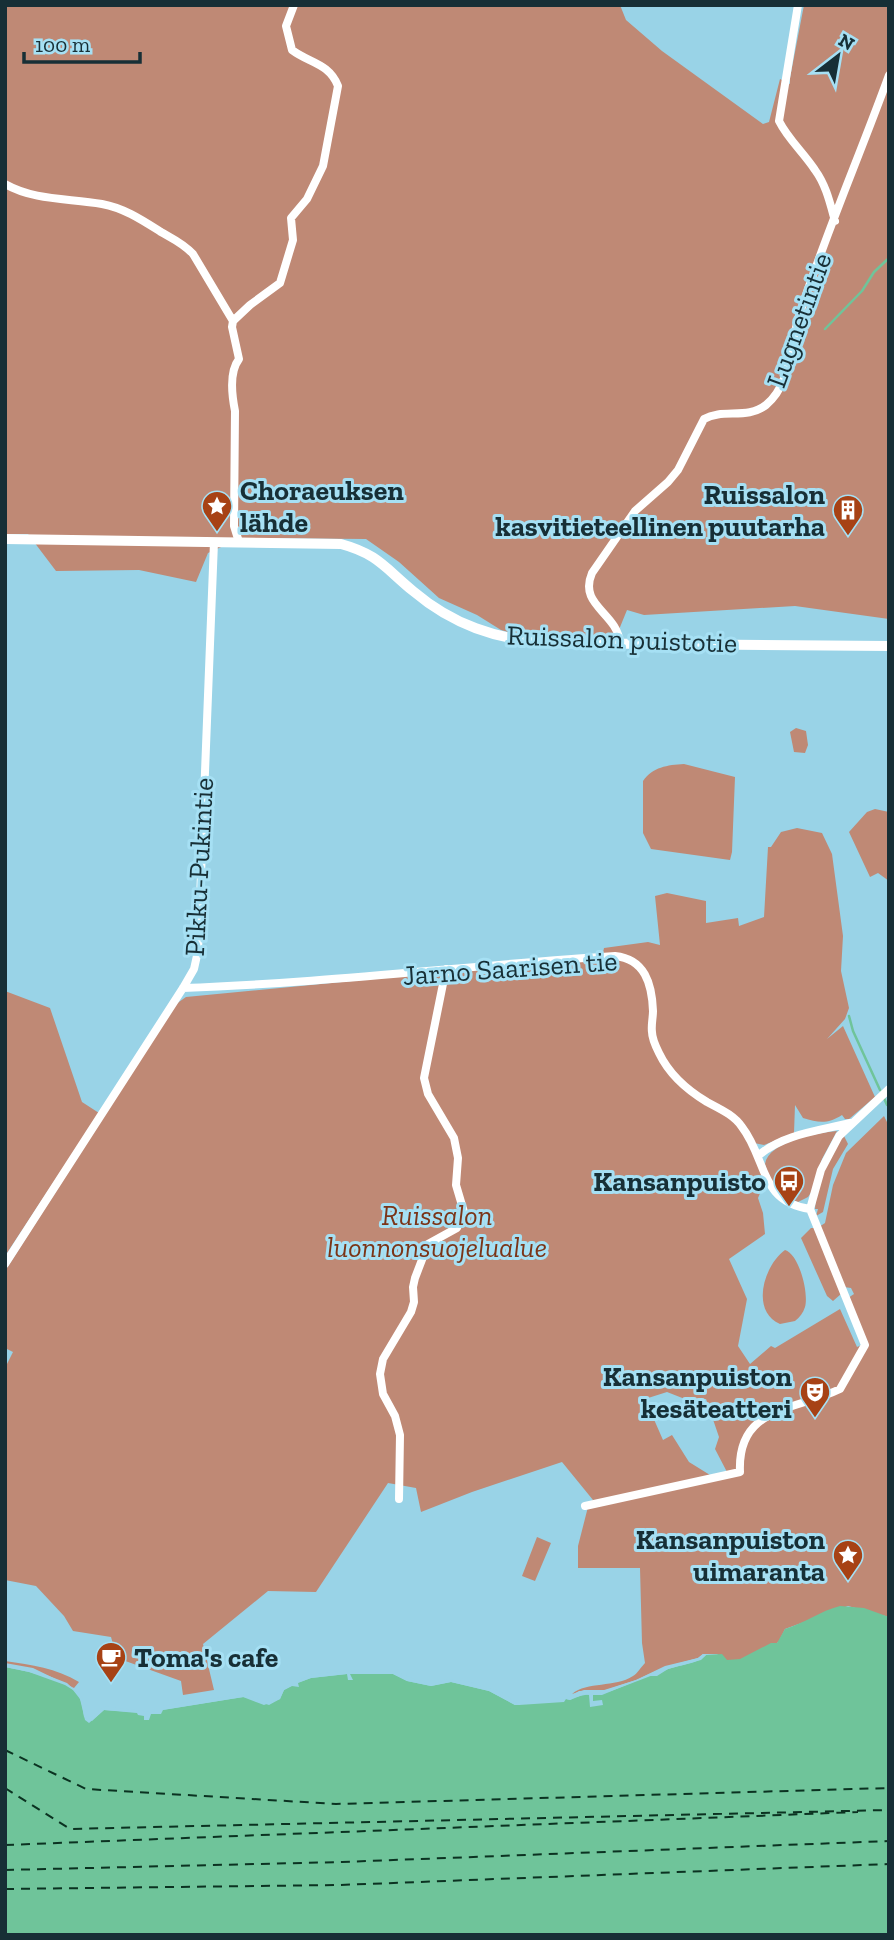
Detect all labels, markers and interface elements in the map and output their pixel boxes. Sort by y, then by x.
scale bar [24,21,140,65]
north arrow [803,21,873,91]
text: N [834,28,859,55]
text: 100 m [35,32,90,57]
street label: Lugnetintie [759,248,839,392]
place label: Choraeuksen lähde [240,474,404,539]
place label: Ruissalon kasvitieteellinen puutarha [495,478,825,543]
place icon: Choraeuksen lähde [200,489,234,533]
building icon: Ruissalon kasvitieteellinen puutarha [831,493,865,537]
street label: Ruissalon puistotie [506,618,738,660]
street label: Pikku-Pukintie [178,777,220,957]
street label: Jarno Saarisen tie [402,944,618,992]
bus stop icon: Kansanpuisto [772,1164,806,1208]
place label: Kansanpuisto [593,1165,766,1198]
park label: Ruissalon luonnonsuojelualue [327,1199,547,1264]
place label: Kansanpuiston kesäteatteri [603,1360,792,1425]
theatre icon: Kansanpuiston kesäteatteri [798,1375,832,1419]
place label: Kansanpuiston uimaranta [636,1523,825,1588]
place icon: Kansanpuiston uimaranta [831,1538,865,1582]
cafe icon: Toma's cafe [94,1640,128,1684]
place label: Toma's cafe [134,1641,278,1674]

